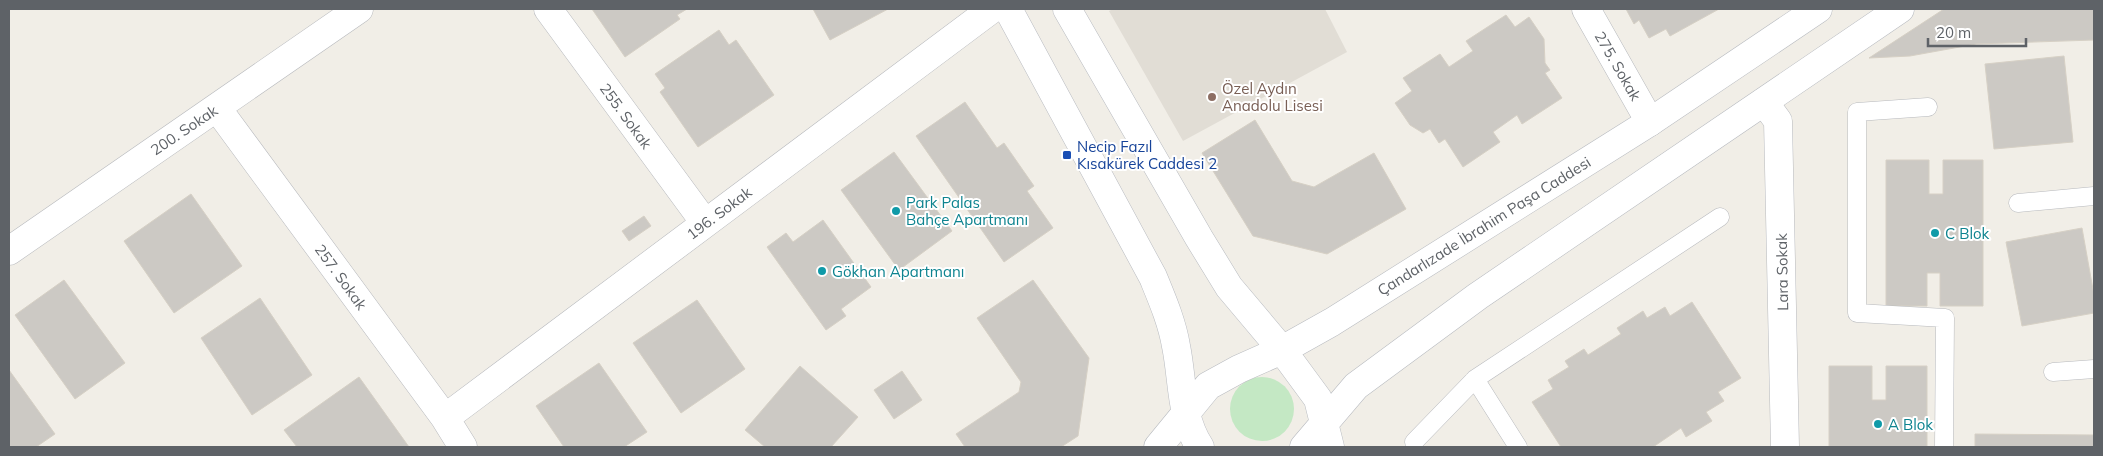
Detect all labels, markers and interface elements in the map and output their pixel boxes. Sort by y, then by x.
scale bar [1928,15,2026,47]
text: 20 m [1936,23,1971,42]
street label: 275. Sokak [1591,28,1646,104]
street label: 255. Sokak [596,79,656,153]
place label: Özel Aydın Anadolu Lisesi [1222,79,1323,115]
marker: Özel Aydın Anadolu Lisesi [1206,91,1218,103]
street label: 200. Sokak [147,101,221,159]
place label: Necip Fazıl Kısakürek Caddesi 2 [1077,137,1217,173]
marker: Necip Fazıl Kısakürek Caddesi 2 [1061,149,1073,161]
street label: Çandarlızade İbrahim Paşa Caddesi [1374,152,1594,300]
street label: 196. Sokak [683,182,756,244]
place label: Park Palas Bahçe Apartmanı [906,193,1028,229]
marker: Park Palas Bahçe Apartmanı [890,205,902,217]
place label: C Blok [1945,224,1990,243]
marker: C Blok [1929,227,1941,239]
street label: Lara Sokak [1772,233,1792,311]
street label: 257. Sokak [311,240,371,314]
place label: Gökhan Apartmanı [832,262,964,281]
marker: Gökhan Apartmanı [816,265,828,277]
place label: A Blok [1888,415,1933,434]
marker: A Blok [1872,418,1884,430]

